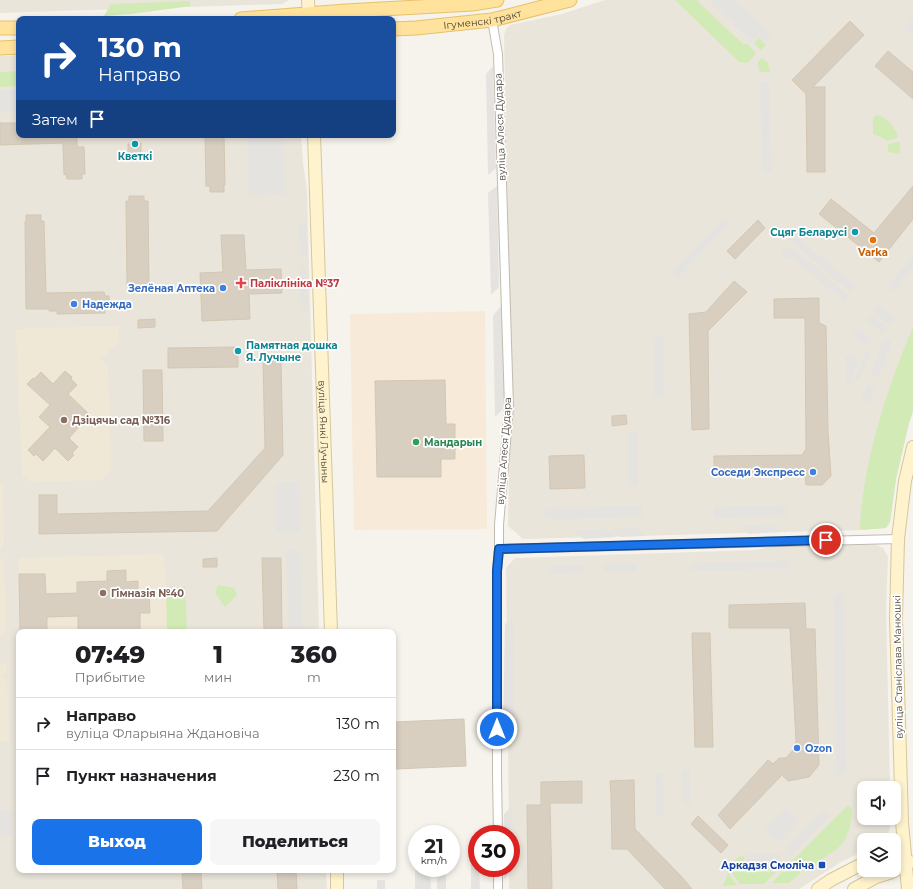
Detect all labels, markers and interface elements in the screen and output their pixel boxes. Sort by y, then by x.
street label: Ігуменскі тракт [443,6,523,32]
text: 130 m [98,30,182,64]
icon: right [32,32,84,84]
text: Направо [98,64,181,86]
street label: вуліца Алеся Дудара [492,73,508,181]
icon: arrive [86,108,108,130]
text: Затем [32,110,78,129]
marker: Кветкі [130,139,140,149]
place label: Кветкі [118,150,152,163]
place label: Сцяг Беларусі [770,226,847,239]
marker: Сцяг Беларусі [850,227,860,237]
marker: Varka [868,235,878,245]
place label: Varka [857,246,888,259]
marker: Паліклініка №37 [235,277,247,289]
place label: Паліклініка №37 [250,277,339,290]
place label: Зелёная Аптека [127,282,215,295]
marker: Зелёная Аптека [218,283,228,293]
place label: Надежда [82,298,132,311]
marker: Надежда [69,299,79,309]
place label: Памятная дошка Я. Лучыне [246,339,338,364]
marker: Памятная дошка Я. Лучыне [233,346,243,356]
street label: вуліца Янкі Лучыны [316,380,332,484]
street label: вуліца Алеся Дудара [494,397,514,505]
place label: Дзіцячы сад №316 [72,414,171,427]
marker: Дзіцячы сад №316 [59,415,69,425]
place label: Мандарын [424,436,482,449]
marker: Мандарын [411,437,421,447]
place label: Соседи Экспресс [711,466,805,479]
marker: Соседи Экспресс [808,467,818,477]
pin [809,523,843,557]
icon: arrive [815,529,837,551]
place label: Гімназія №40 [111,587,184,600]
marker: Гімназія №40 [98,588,108,598]
street label: вуліца Станіслава Манюшкі [890,595,906,739]
text: 07:49 [75,640,145,669]
text: 1 [213,640,223,669]
text: 360 [291,640,337,669]
text: Прибытие [75,669,145,685]
text: мин [204,669,232,685]
text: m [307,669,321,685]
text: Направо [66,706,136,725]
position arrow [476,708,518,750]
icon: right [32,713,54,735]
text: 130 m [336,714,380,733]
text: вуліца Фларыяна Ждановіча [66,725,260,741]
place label: Ozon [805,742,832,755]
marker: Ozon [792,743,802,753]
icon: arrive [32,765,54,787]
text: Пункт назначения [66,766,217,785]
text: 230 m [333,766,380,785]
map controls [857,781,901,877]
button: sound [857,781,901,825]
button: Выход [32,819,202,865]
button: Поделиться [210,819,380,865]
speed limit sign: 30 [468,825,520,877]
button: layers [857,833,901,877]
text: 21 [424,834,444,858]
text: km/h [421,854,447,867]
place label: Аркадзя Смоліча [721,859,814,872]
marker: Аркадзя Смоліча [817,860,827,870]

